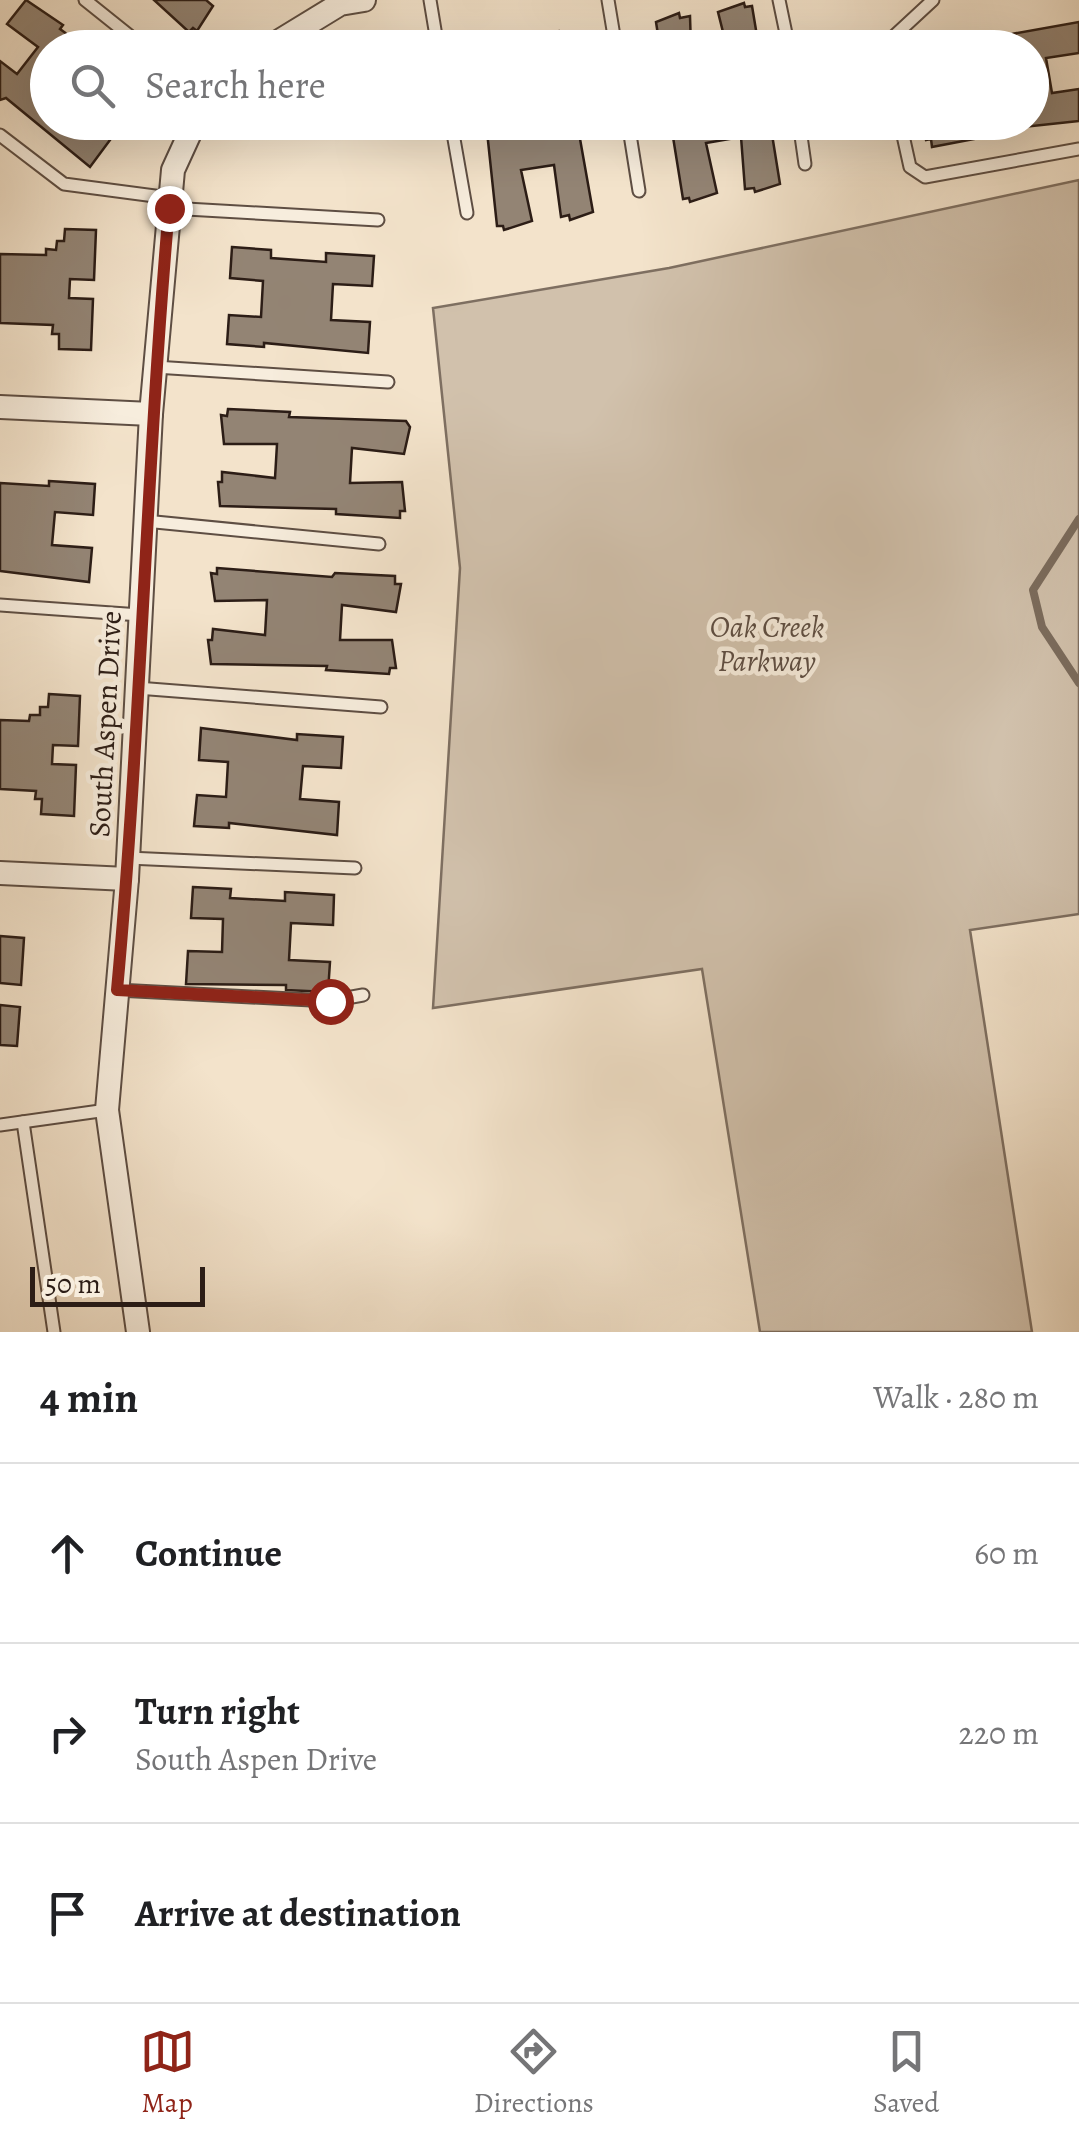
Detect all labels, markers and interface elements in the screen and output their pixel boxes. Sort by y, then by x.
search box [30,30,1049,140]
icon: search [65,58,120,113]
text: Search here [145,59,326,111]
route end [147,186,193,232]
park label: Oak Creek Parkway [710,607,824,681]
street label: South Aspen Drive [79,610,131,838]
route start [308,979,354,1025]
scale bar [30,1262,205,1306]
text: 50 m [45,1265,101,1303]
text: 4 min [40,1369,138,1426]
text: Walk · 280 m [873,1375,1039,1419]
icon: ahead [40,1526,95,1581]
text: Continue [135,1527,282,1579]
text: 60 m [974,1531,1039,1575]
text: Turn right [135,1685,300,1737]
icon: right [40,1706,95,1761]
text: 220 m [959,1711,1039,1755]
text: South Aspen Drive [135,1737,377,1781]
icon: arrive [40,1886,95,1941]
text: Arrive at destination [135,1887,461,1939]
tab: Map [140,2024,195,2122]
tab: Directions [474,2024,594,2122]
tab: Saved [873,2024,939,2122]

